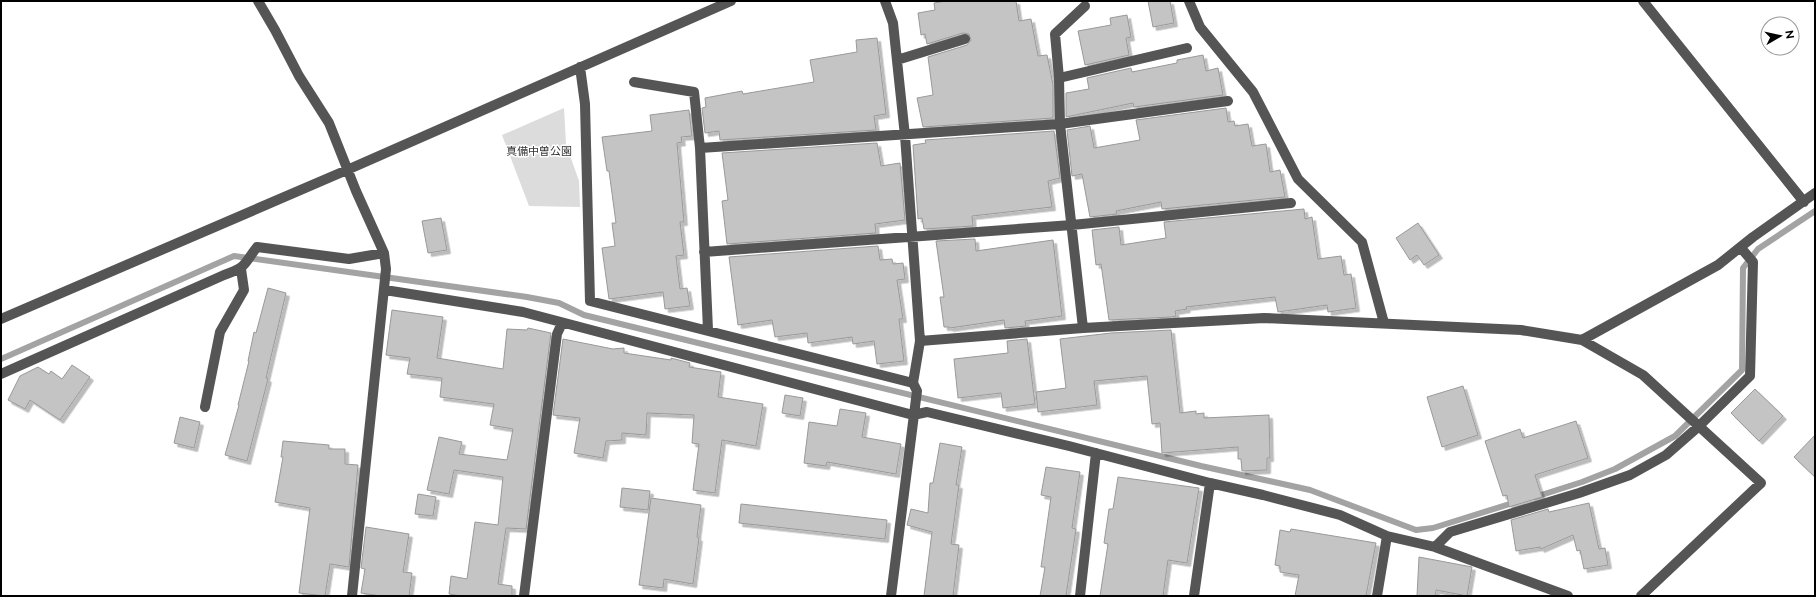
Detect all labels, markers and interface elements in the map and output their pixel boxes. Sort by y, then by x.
north arrow [1760,16,1800,56]
text: N [1782,29,1796,40]
park label: 真備中曽公園 [506,145,572,158]

